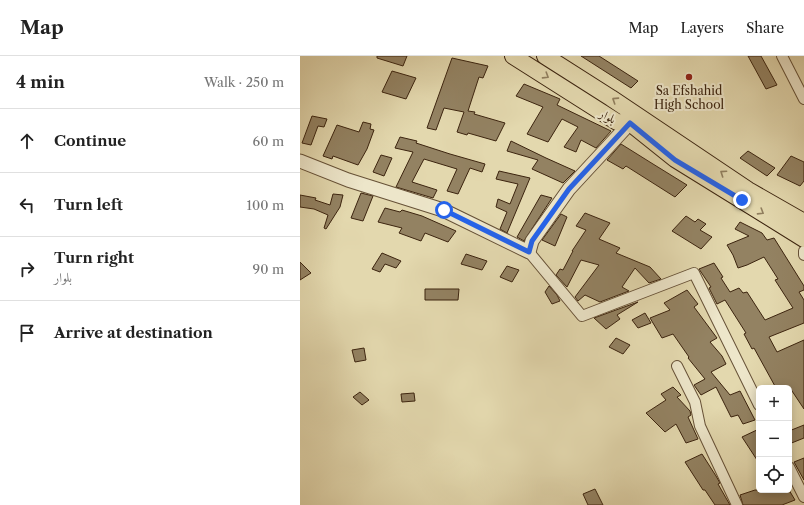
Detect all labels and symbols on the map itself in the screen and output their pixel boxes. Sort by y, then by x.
one-way arrow [542,72,549,79]
marker: Sa Efshahid High School [684,72,694,82]
place label: Sa Efshahid High School [654,83,725,112]
one-way arrow [612,97,619,105]
street label: بلوار [596,105,619,127]
one-way arrow [720,170,727,177]
route end [733,191,751,209]
route start [435,201,453,219]
one-way arrow [757,207,764,215]

